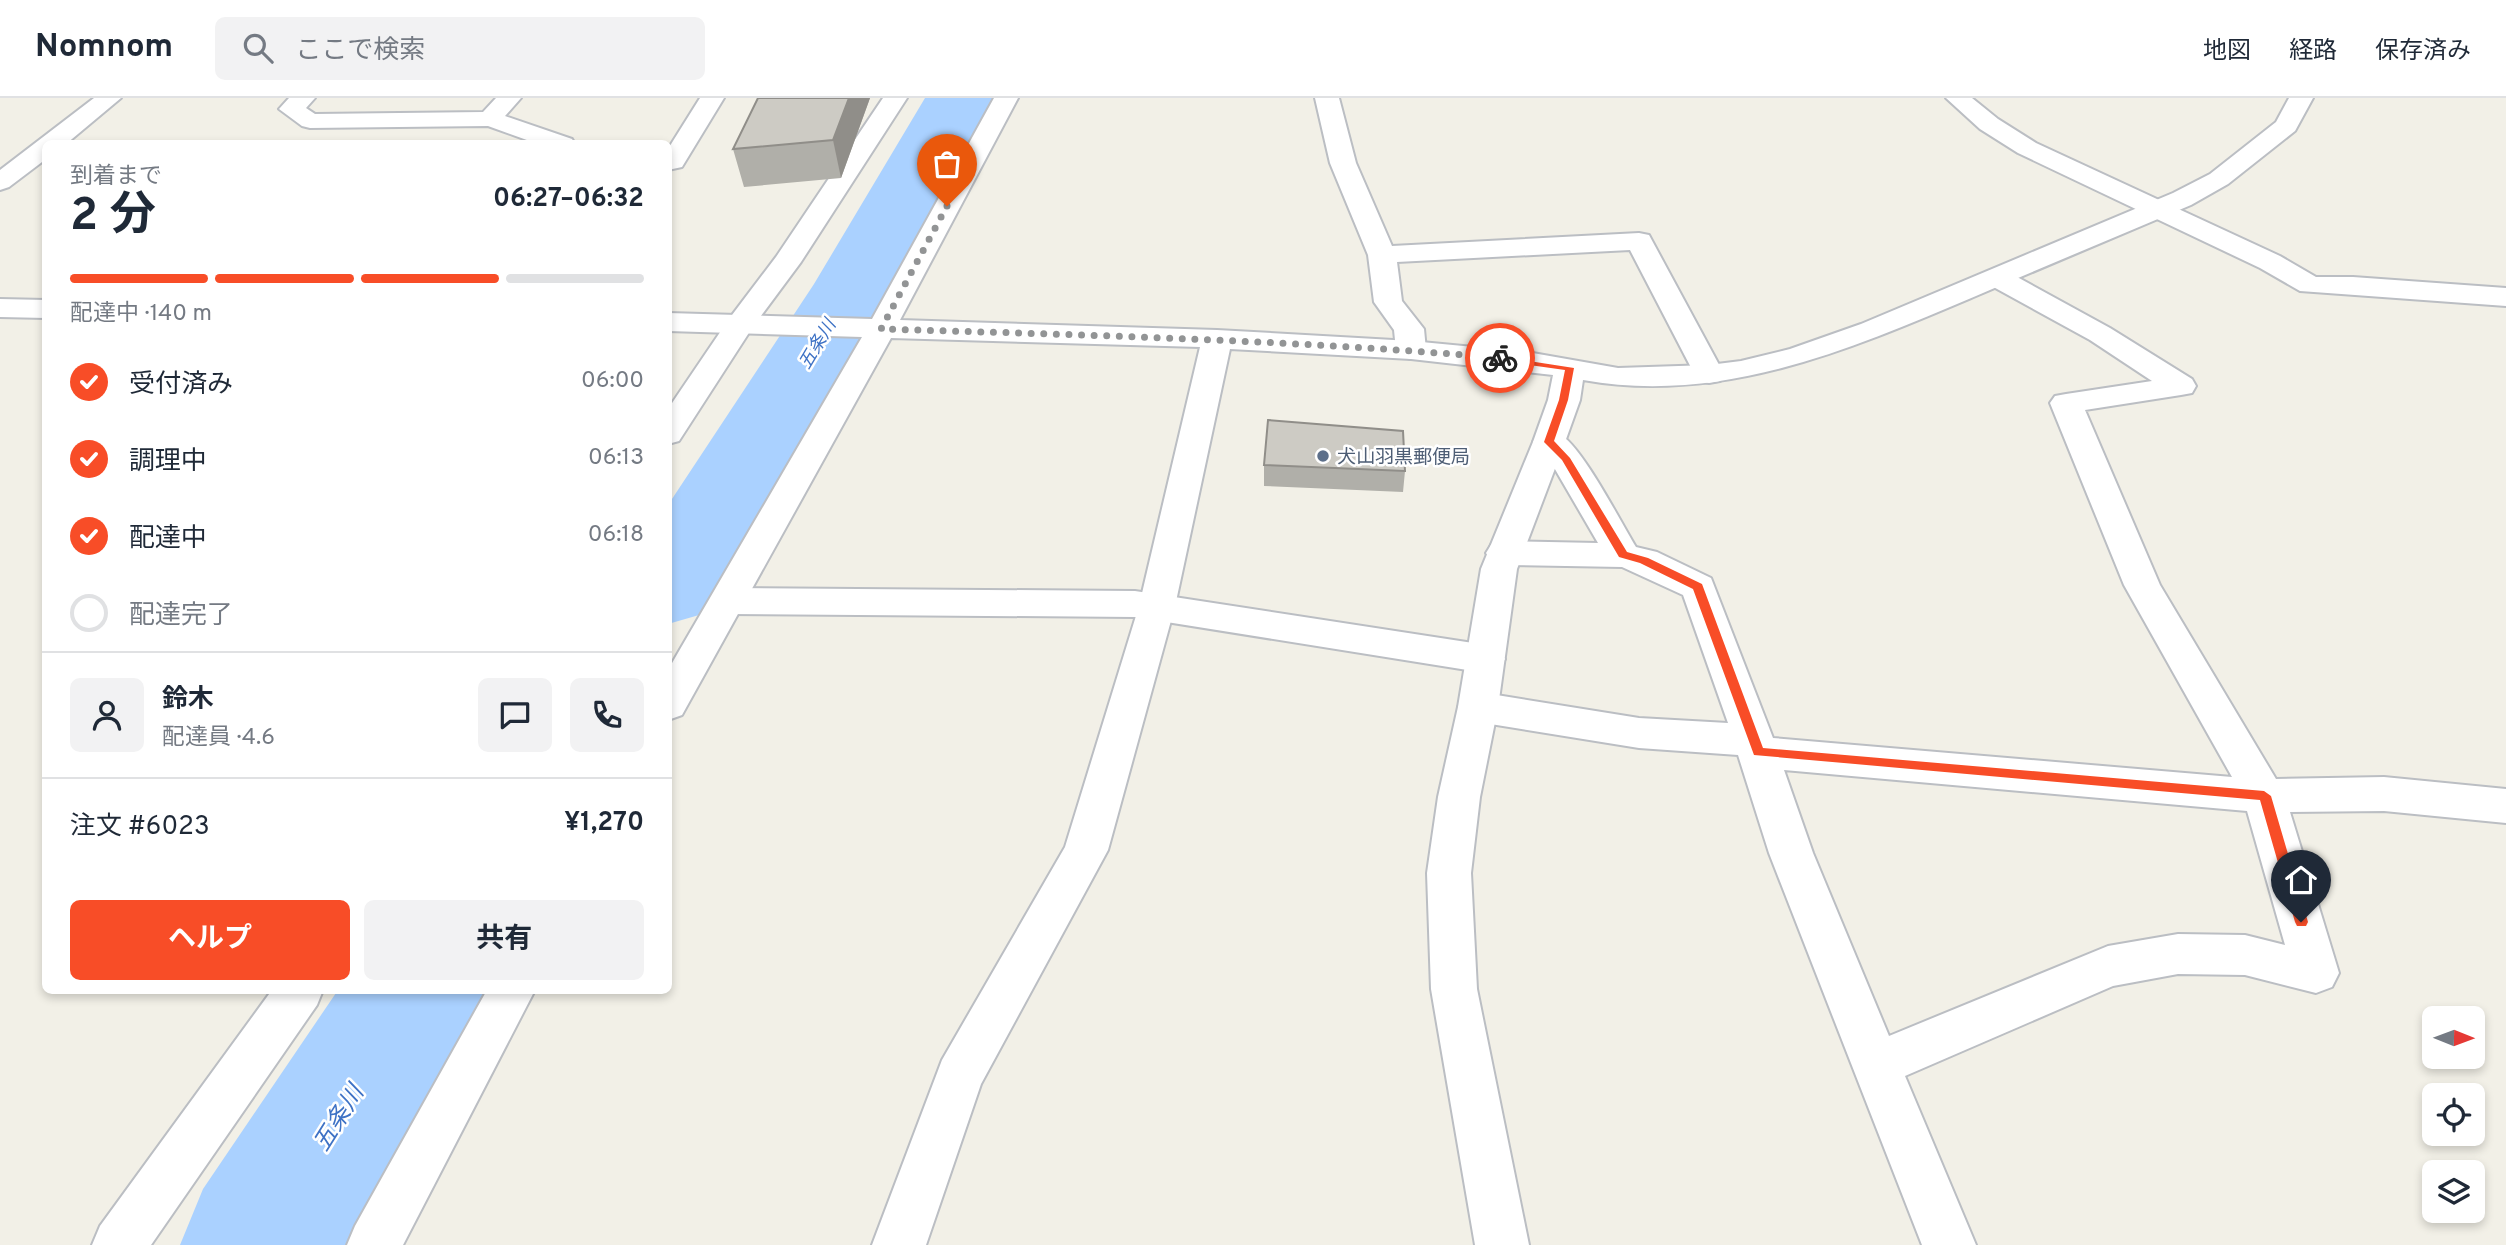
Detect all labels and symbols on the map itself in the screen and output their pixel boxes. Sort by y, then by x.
pin [917,134,977,206]
water label: 五条川 [795,314,843,374]
courier [1465,323,1535,393]
place label: 犬山羽黒郵便局 [1337,446,1470,470]
marker: 犬山羽黒郵便局 [1315,448,1331,464]
pin [2271,850,2331,922]
north arrow [2422,1006,2485,1069]
water label: 五条川 [308,1078,373,1158]

